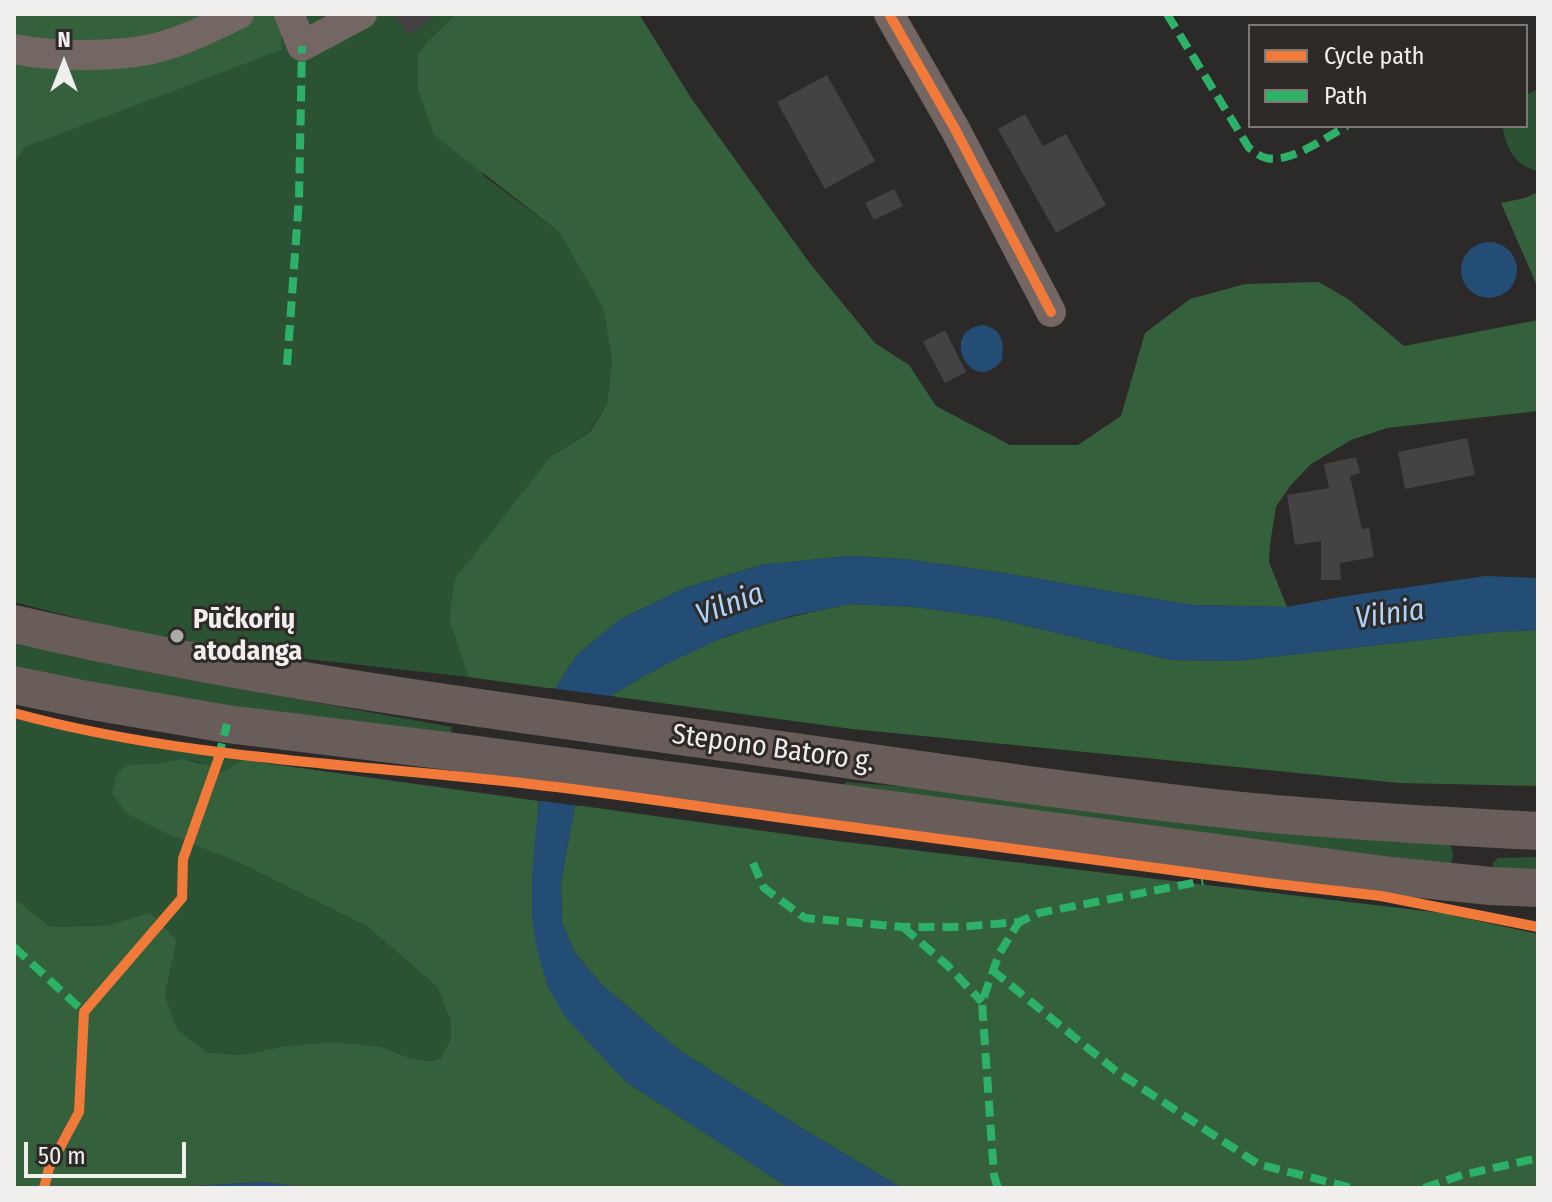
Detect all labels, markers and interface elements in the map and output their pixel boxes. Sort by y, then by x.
north arrow [24,24,104,104]
legend [1248,24,1528,128]
text: N [57,26,71,53]
text: Cycle path [1324,42,1424,70]
text: Path [1324,82,1368,110]
water label: Vilnia [691,576,769,634]
water label: Vilnia [1353,592,1427,638]
place label: Pūčkorių atodanga [193,603,302,669]
marker: Pūčkorių atodanga [168,627,186,645]
street label: Stepono Batoro g. [670,718,876,780]
scale bar [28,1126,190,1176]
text: 50 m [38,1142,86,1170]

